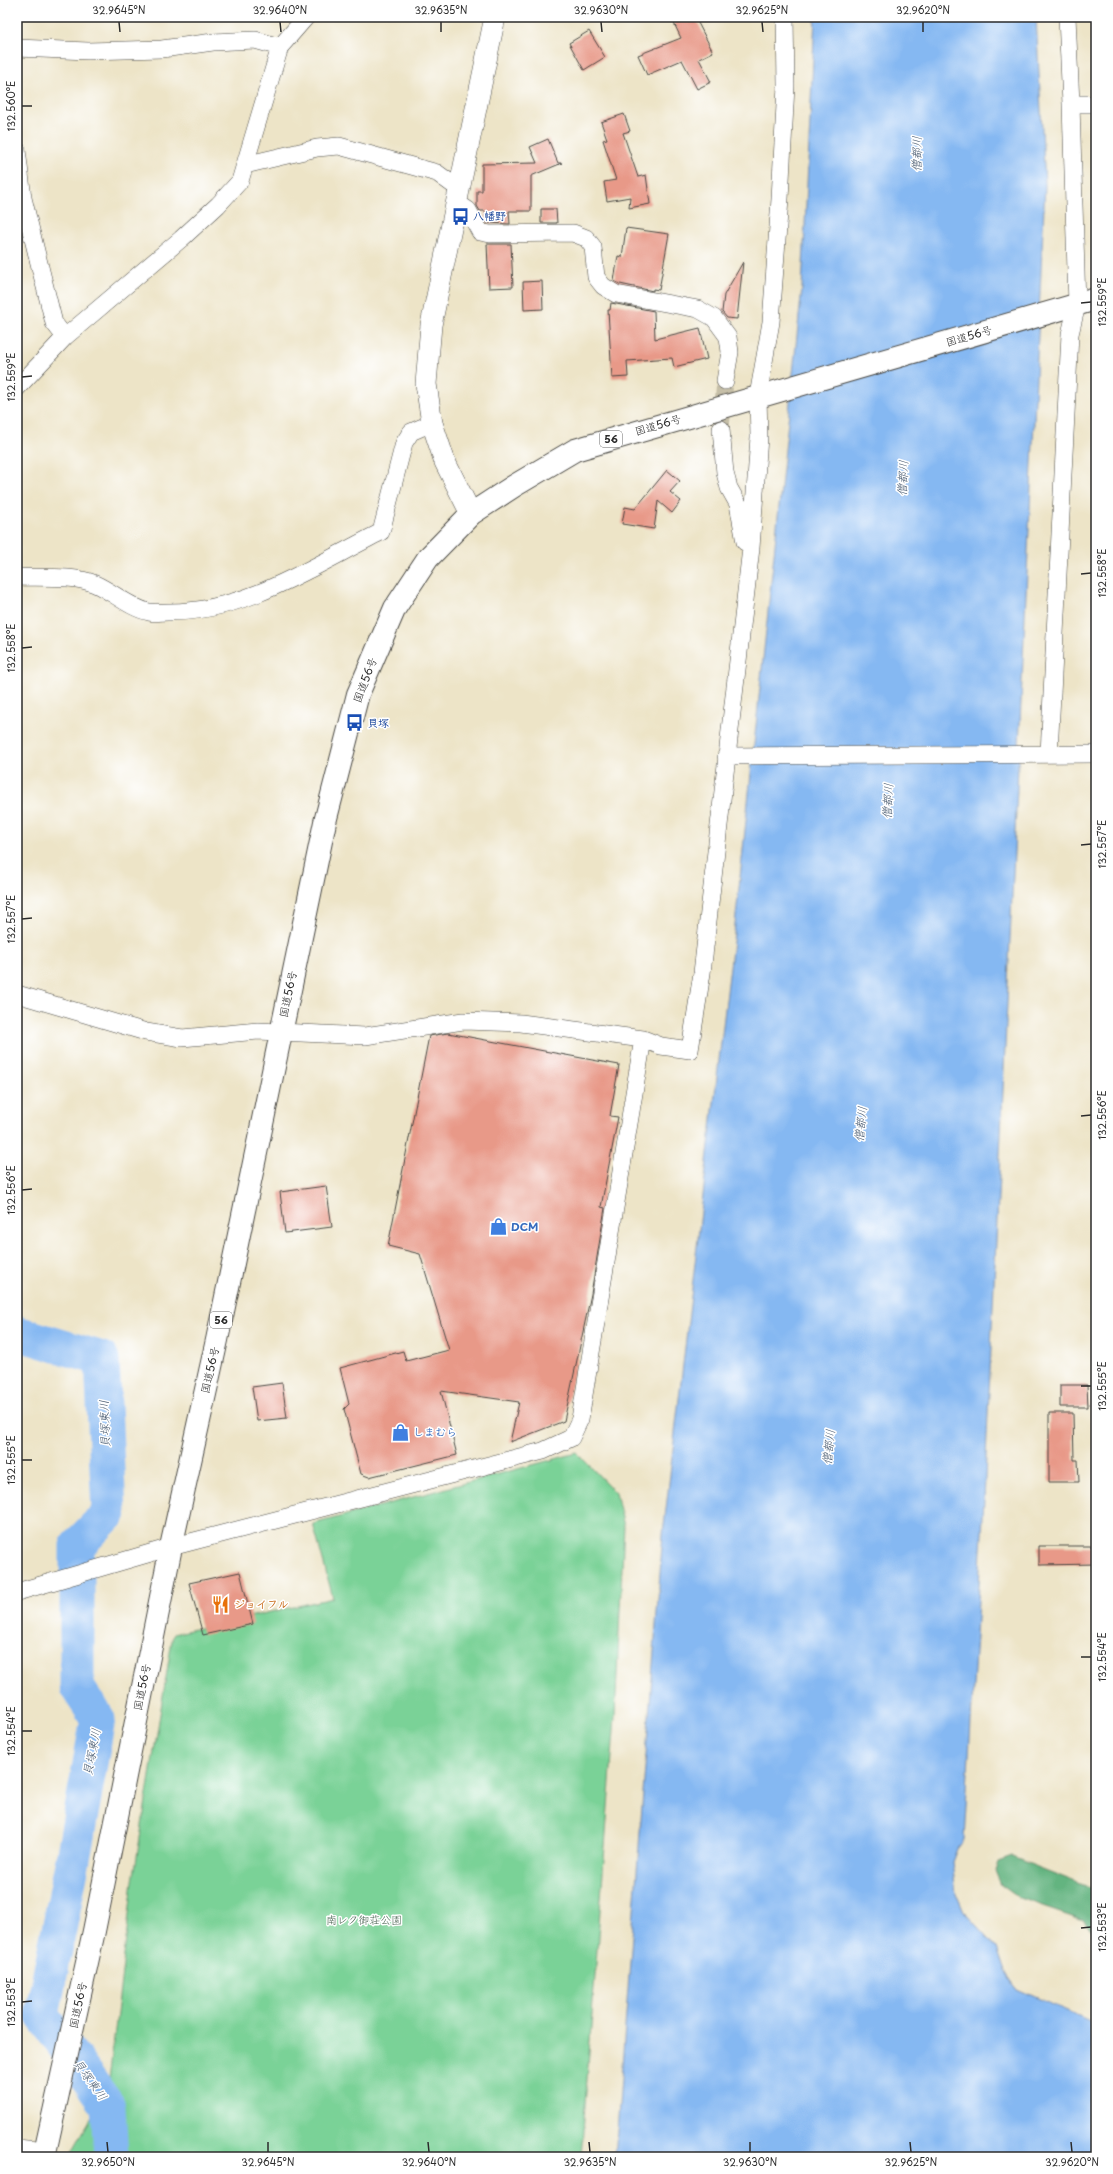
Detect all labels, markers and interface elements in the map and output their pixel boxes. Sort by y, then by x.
text: 32.9645°N [92,2,146,17]
text: 32.9640°N [253,2,308,17]
text: 32.9635°N [414,2,468,17]
text: 32.9630°N [574,2,628,17]
text: 32.9625°N [736,2,789,17]
text: 32.9620°N [896,2,950,17]
text: 132.560°E [3,81,18,131]
water label: 僧都川 [907,136,925,172]
bus stop icon: 八幡野 [450,206,470,226]
place label: 八幡野 [473,207,506,224]
text: 132.559°E [1094,277,1109,327]
street label: 国道56号 [944,321,994,350]
text: 132.559°E [3,352,18,402]
street label: 国道56号 [633,410,683,439]
road number: 56 [600,431,622,447]
water label: 僧都川 [892,459,912,496]
text: 132.558°E [1094,548,1109,598]
text: 132.558°E [3,623,18,673]
street label: 国道56号 [348,654,381,705]
bus stop icon: 貝塚 [344,713,364,733]
place label: 貝塚 [367,714,389,731]
water label: 僧都川 [877,782,897,819]
text: 132.557°E [1094,820,1109,868]
text: 132.557°E [3,895,18,943]
street label: 国道56号 [274,969,301,1019]
text: 132.556°E [1094,1090,1109,1140]
water label: 僧都川 [849,1105,871,1143]
text: 132.556°E [3,1165,18,1215]
shop icon: DCM [488,1217,508,1237]
place label: DCM [511,1218,538,1235]
road number: 56 [210,1312,232,1328]
street label: 国道56号 [196,1345,223,1395]
text: 132.555°E [1094,1361,1109,1411]
water label: 貝塚東川 [94,1400,114,1448]
shop icon: しまむら [390,1422,410,1442]
place label: しまむら [413,1423,457,1440]
water label: 僧都川 [817,1428,839,1466]
text: 132.555°E [3,1435,18,1485]
restaurant icon: ジョイフル [211,1594,231,1614]
place label: ジョイフル [234,1595,289,1612]
text: 132.554°E [1094,1632,1109,1682]
street label: 国道56号 [129,1662,154,1712]
text: 132.554°E [3,1706,18,1756]
water label: 貝塚東川 [78,1727,104,1777]
text: 132.553°E [1094,1902,1109,1952]
park label: 南レク御荘公園 [326,1911,402,1928]
text: 132.553°E [3,1977,18,2027]
street label: 国道56号 [64,1980,91,2030]
water label: 貝塚東川 [69,2055,112,2104]
text: 32.9650°N [81,2154,135,2169]
text: 32.9645°N [241,2154,295,2169]
text: 32.9640°N [402,2154,457,2169]
text: 32.9635°N [563,2154,617,2169]
text: 32.9630°N [723,2154,777,2169]
text: 32.9625°N [885,2154,938,2169]
text: 32.9620°N [1045,2154,1099,2169]

